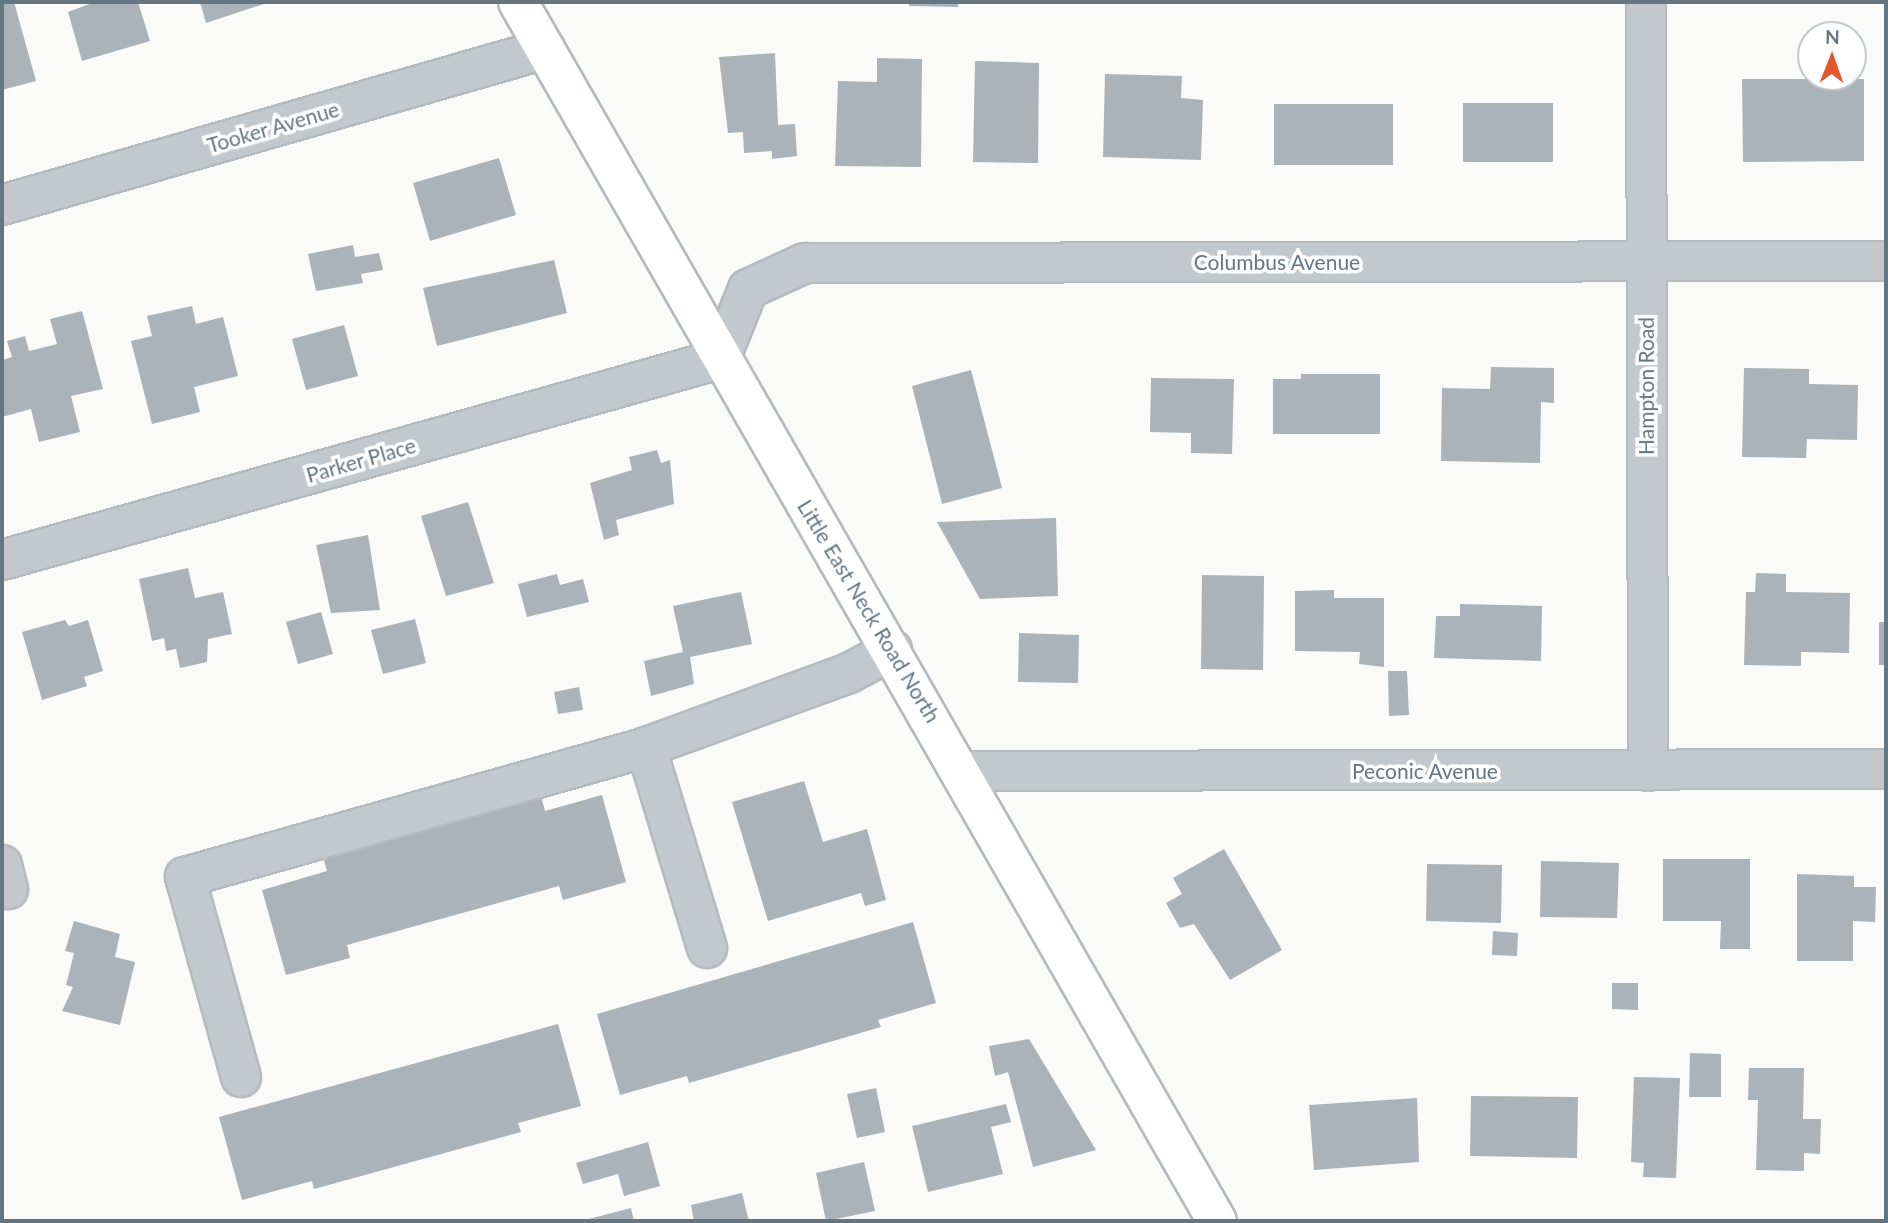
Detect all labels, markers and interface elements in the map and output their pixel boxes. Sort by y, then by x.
north arrow [1797,21,1867,91]
text: N [1825,25,1840,48]
street label: Tooker Avenue [204,96,342,158]
street label: Columbus Avenue [1193,249,1361,275]
street label: Hampton Road [1633,317,1659,455]
street label: Parker Place [303,432,419,488]
street label: Little East Neck Road North [792,495,946,727]
street label: Peconic Avenue [1352,758,1498,784]

